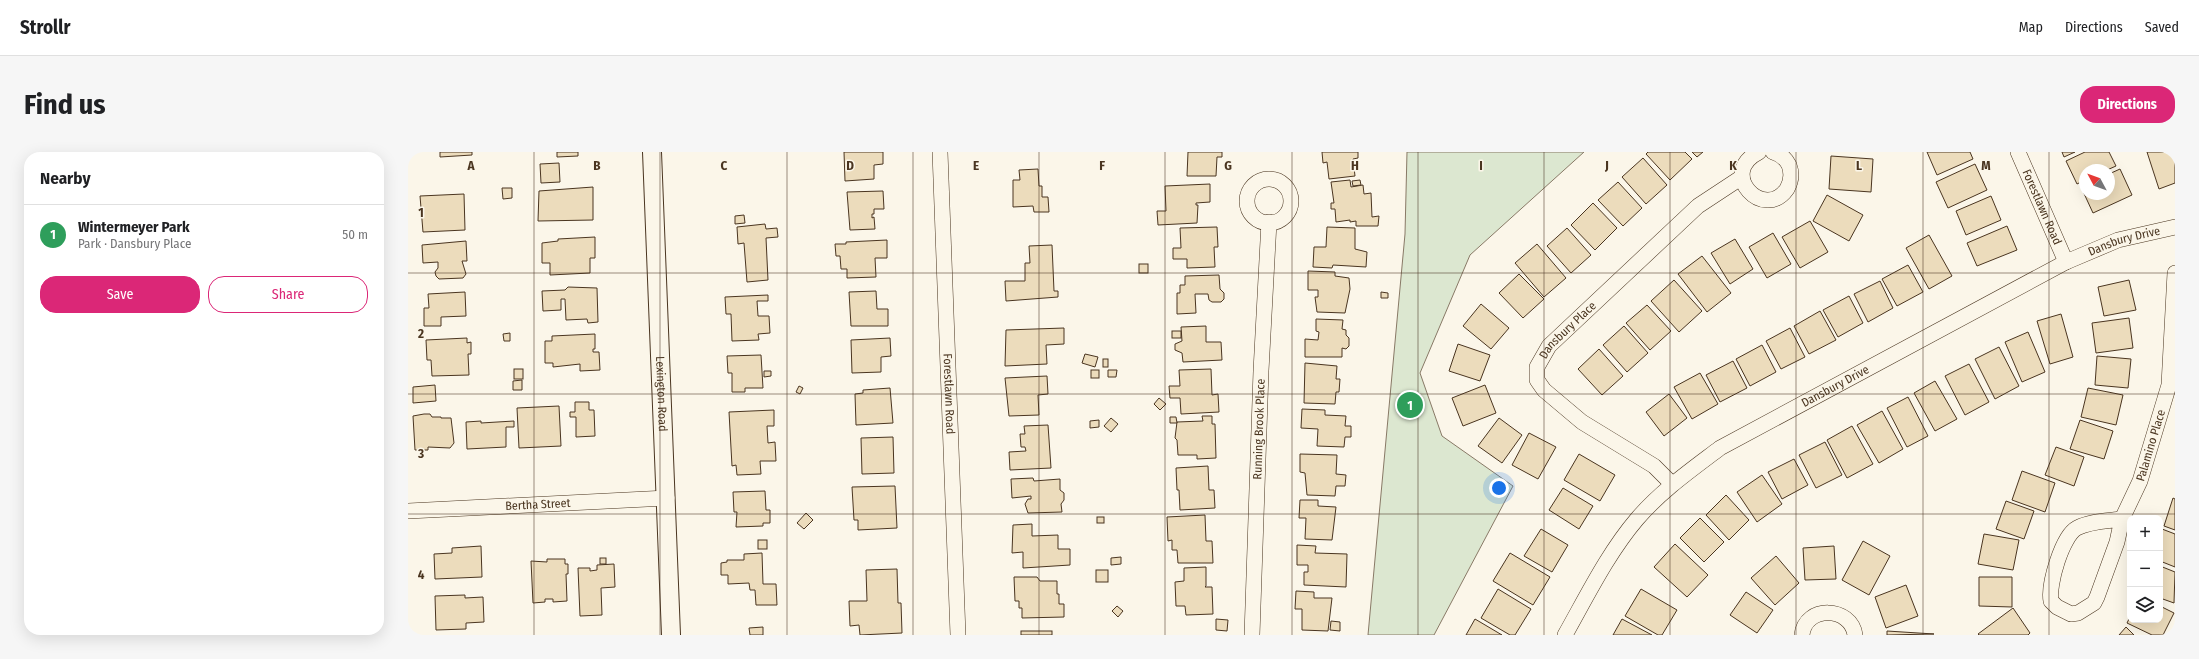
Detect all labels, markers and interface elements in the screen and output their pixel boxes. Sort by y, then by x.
text: Strollr [20,16,70,39]
text: Map [2019,19,2043,36]
text: Directions [2065,19,2123,36]
text: Saved [2145,19,2179,36]
button: Directions [2080,86,2175,123]
text: Find us [24,88,106,121]
text: A [466,158,475,173]
text: B [593,158,601,173]
text: C [721,158,728,173]
text: D [846,158,854,173]
text: E [973,158,979,173]
text: F [1099,158,1105,173]
text: G [1224,158,1232,173]
text: H [1351,158,1359,173]
text: I [1479,158,1483,173]
text: J [1604,158,1609,173]
text: K [1729,158,1737,173]
text: L [1856,158,1862,173]
text: M [1981,158,1991,173]
north arrow [2079,164,2115,200]
street label: Forestlawn Road [2019,167,2065,247]
text: Nearby [40,168,91,189]
text: 1 [418,205,424,220]
text: Wintermeyer Park [78,218,190,236]
street label: Dansbury Drive [2086,224,2161,259]
text: 1 [50,227,56,242]
text: 50 m [342,227,368,242]
text: Park · Dansbury Place [78,236,191,251]
button: Save [40,276,200,313]
button: Share [208,276,368,313]
street label: Dansbury Place [1536,299,1599,361]
text: 2 [417,326,424,341]
street label: Forestlawn Road [941,353,958,434]
street label: Lexington Road [653,356,670,432]
street label: Dansbury Drive [1799,362,1871,410]
street label: Running Brook Place [1250,378,1268,480]
pin: 1 [1397,390,1423,420]
street label: Palamino Place [2133,408,2168,483]
text: 3 [417,446,424,461]
your location [1489,478,1509,498]
street label: Bertha Street [505,496,571,513]
map controls [2127,515,2163,623]
button: + [2127,515,2163,551]
button: − [2127,551,2163,587]
text: 4 [418,567,425,582]
button: layers [2127,587,2163,623]

